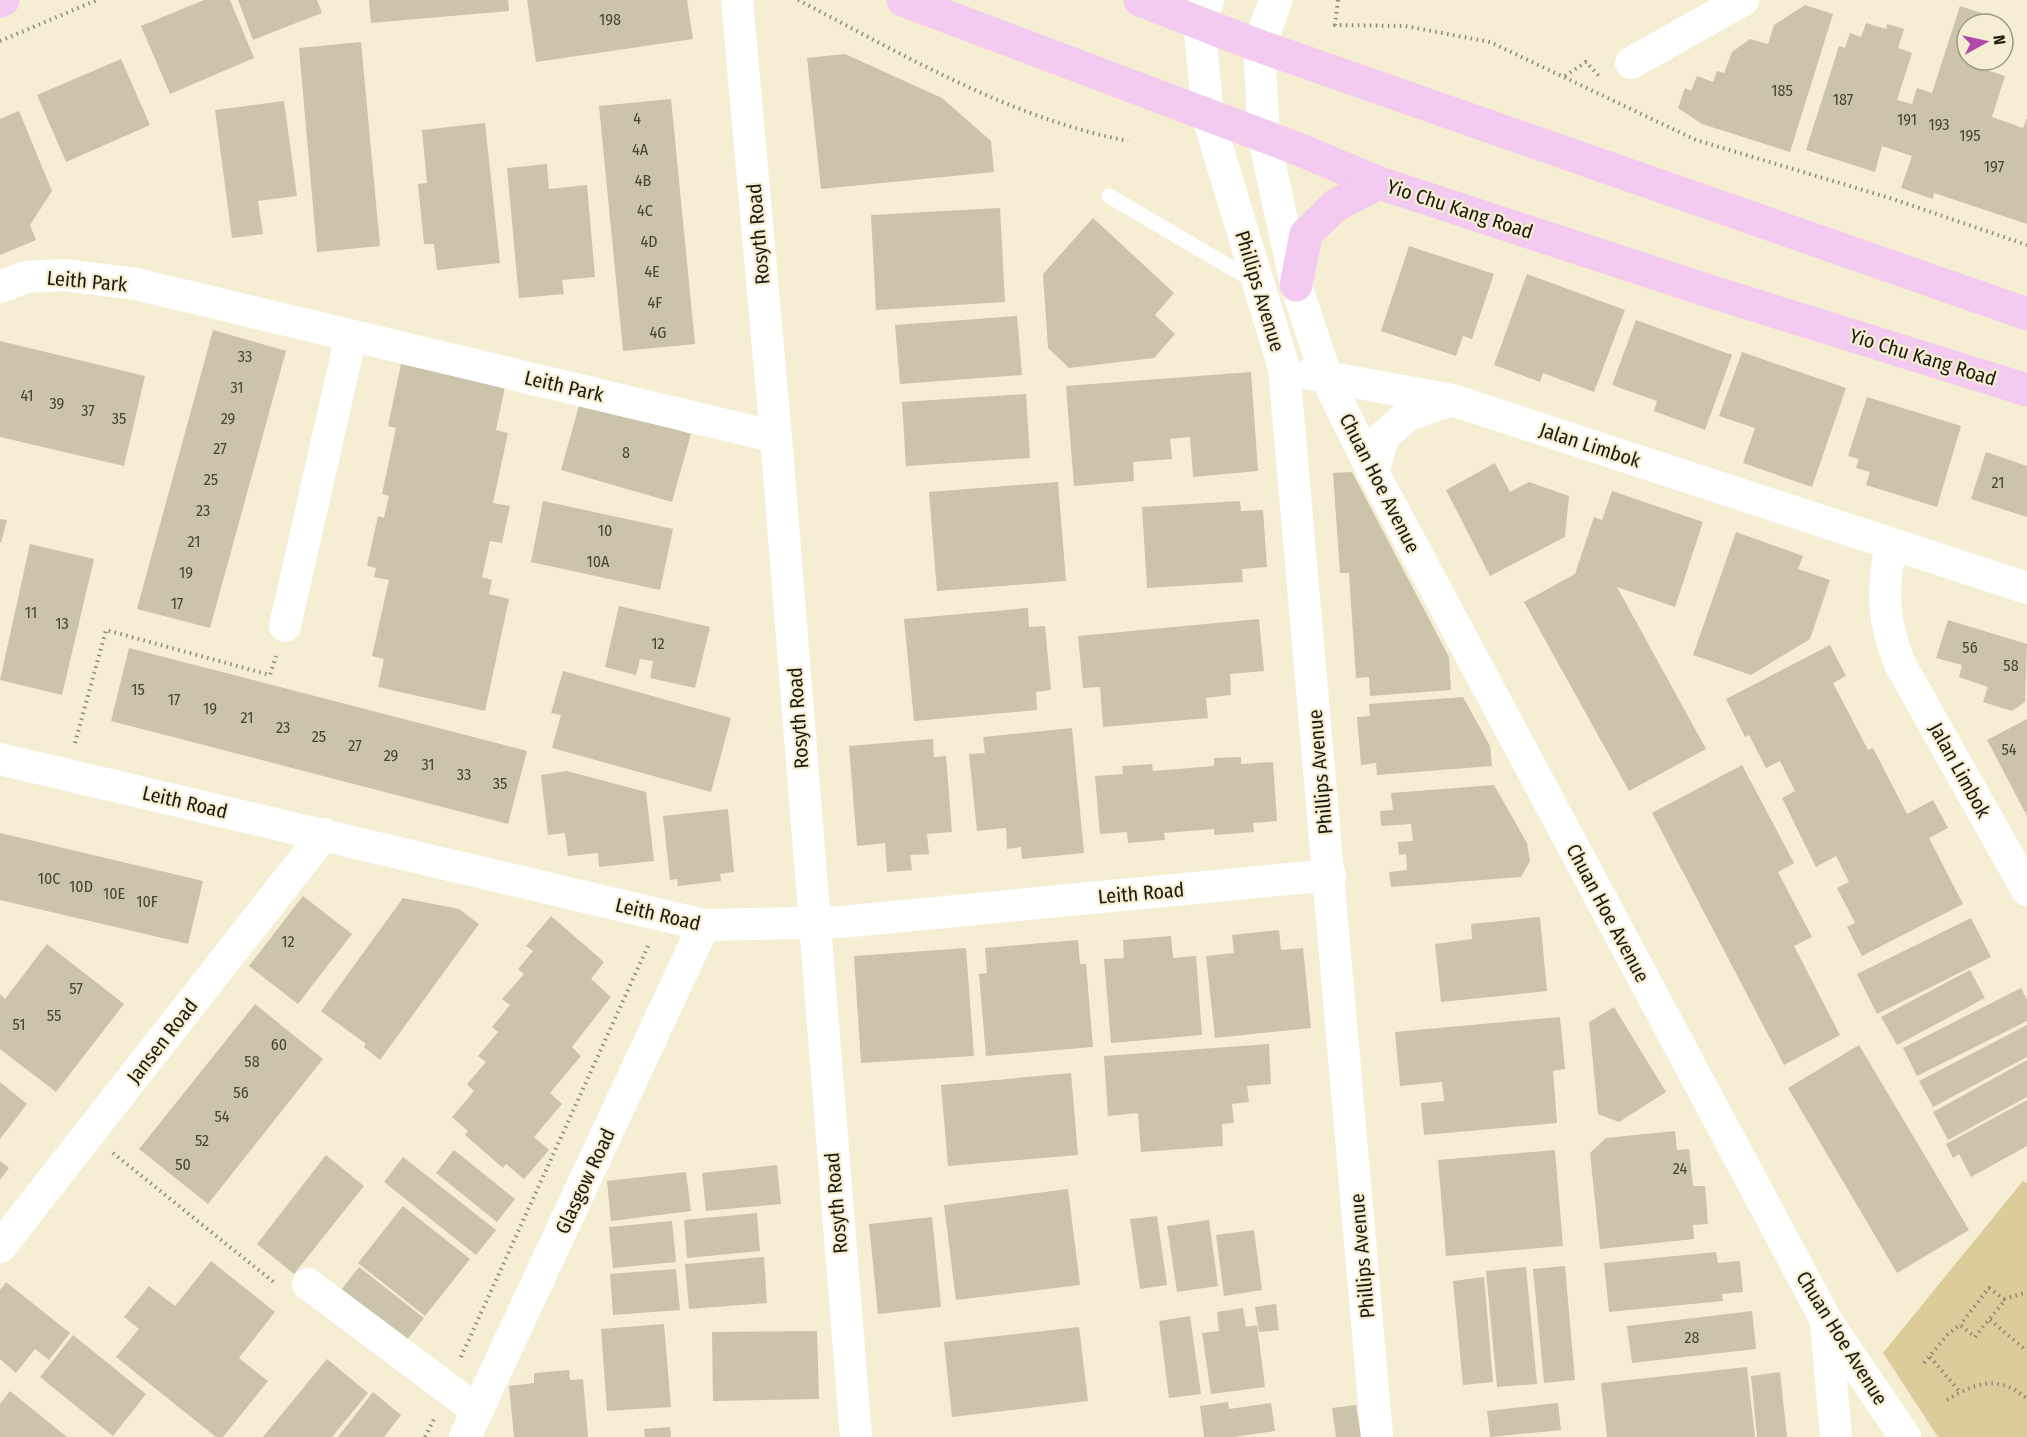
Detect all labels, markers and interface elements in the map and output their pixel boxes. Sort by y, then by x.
house number: 198 [599,10,621,29]
north arrow [1955,12,2015,72]
text: N [1989,34,2009,46]
house number: 185 [1771,81,1793,100]
house number: 187 [1833,90,1854,109]
house number: 4 [633,109,641,128]
house number: 191 [1897,110,1917,129]
house number: 193 [1929,115,1949,134]
house number: 195 [1959,126,1981,145]
house number: 4A [632,140,649,159]
house number: 197 [1984,157,2005,176]
house number: 4B [635,171,651,190]
street label: Yio Chu Kang Road [1384,174,1536,244]
street label: Rosyth Road [742,182,774,286]
house number: 4C [637,201,653,220]
street label: Phillips Avenue [1230,228,1290,354]
house number: 4D [640,232,658,251]
house number: 4E [644,262,660,281]
street label: Leith Park [46,266,129,297]
house number: 4F [648,293,662,312]
house number: 4G [650,323,666,342]
street label: Yio Chu Kang Road [1847,323,1999,391]
house number: 33 [238,347,252,366]
street label: Leith Park [522,365,607,407]
house number: 31 [230,378,244,397]
house number: 41 [20,386,34,405]
house number: 39 [50,394,65,413]
house number: 37 [81,401,95,420]
house number: 35 [112,409,126,428]
house number: 29 [221,409,236,428]
street label: Chuan Hoe Avenue [1335,409,1425,557]
street label: Jalan Limbok [1536,417,1644,473]
house number: 27 [213,439,227,458]
house number: 8 [622,443,630,462]
house number: 25 [204,470,218,489]
house number: 21 [1992,473,2004,492]
house number: 23 [196,501,210,520]
house number: 10 [598,521,612,540]
house number: 21 [188,532,200,551]
house number: 10A [587,552,610,571]
house number: 19 [179,563,193,582]
house number: 17 [171,594,184,613]
house number: 11 [25,603,37,622]
house number: 13 [55,614,69,633]
house number: 12 [651,634,665,653]
house number: 56 [1962,638,1978,657]
house number: 58 [2003,656,2019,675]
street label: Rosyth Road [782,667,814,769]
house number: 15 [131,680,145,699]
house number: 17 [168,690,181,709]
house number: 19 [203,699,217,718]
house number: 21 [241,708,253,727]
street label: Phillips Avenue [1303,709,1337,835]
house number: 23 [276,718,290,737]
street label: Jalan Limbok [1924,718,1996,822]
house number: 25 [312,727,326,746]
house number: 27 [348,736,362,755]
house number: 54 [2001,740,2017,759]
house number: 29 [384,746,399,765]
house number: 31 [421,755,435,774]
house number: 33 [457,765,471,784]
house number: 35 [493,774,507,793]
street label: Leith Road [140,781,230,823]
street label: Chuan Hoe Avenue [1561,840,1655,986]
house number: 10C [38,869,60,888]
house number: 10D [69,877,93,896]
street label: Leith Road [1097,877,1185,909]
house number: 10E [103,884,125,903]
house number: 10F [136,892,158,911]
street label: Leith Road [613,893,703,935]
house number: 12 [281,932,295,951]
house number: 57 [69,979,83,998]
street label: Jansen Road [121,994,203,1088]
house number: 55 [47,1006,61,1025]
house number: 51 [13,1015,25,1034]
house number: 60 [271,1035,287,1054]
house number: 58 [244,1052,260,1071]
house number: 56 [233,1083,249,1102]
house number: 54 [214,1107,230,1126]
street label: Glasgow Road [550,1124,620,1238]
house number: 52 [195,1131,209,1150]
street label: Rosyth Road [820,1151,852,1255]
house number: 50 [175,1155,191,1174]
house number: 24 [1673,1159,1687,1178]
street label: Phillips Avenue [1345,1193,1379,1319]
street label: Chuan Hoe Avenue [1791,1267,1893,1409]
house number: 28 [1684,1328,1700,1347]

